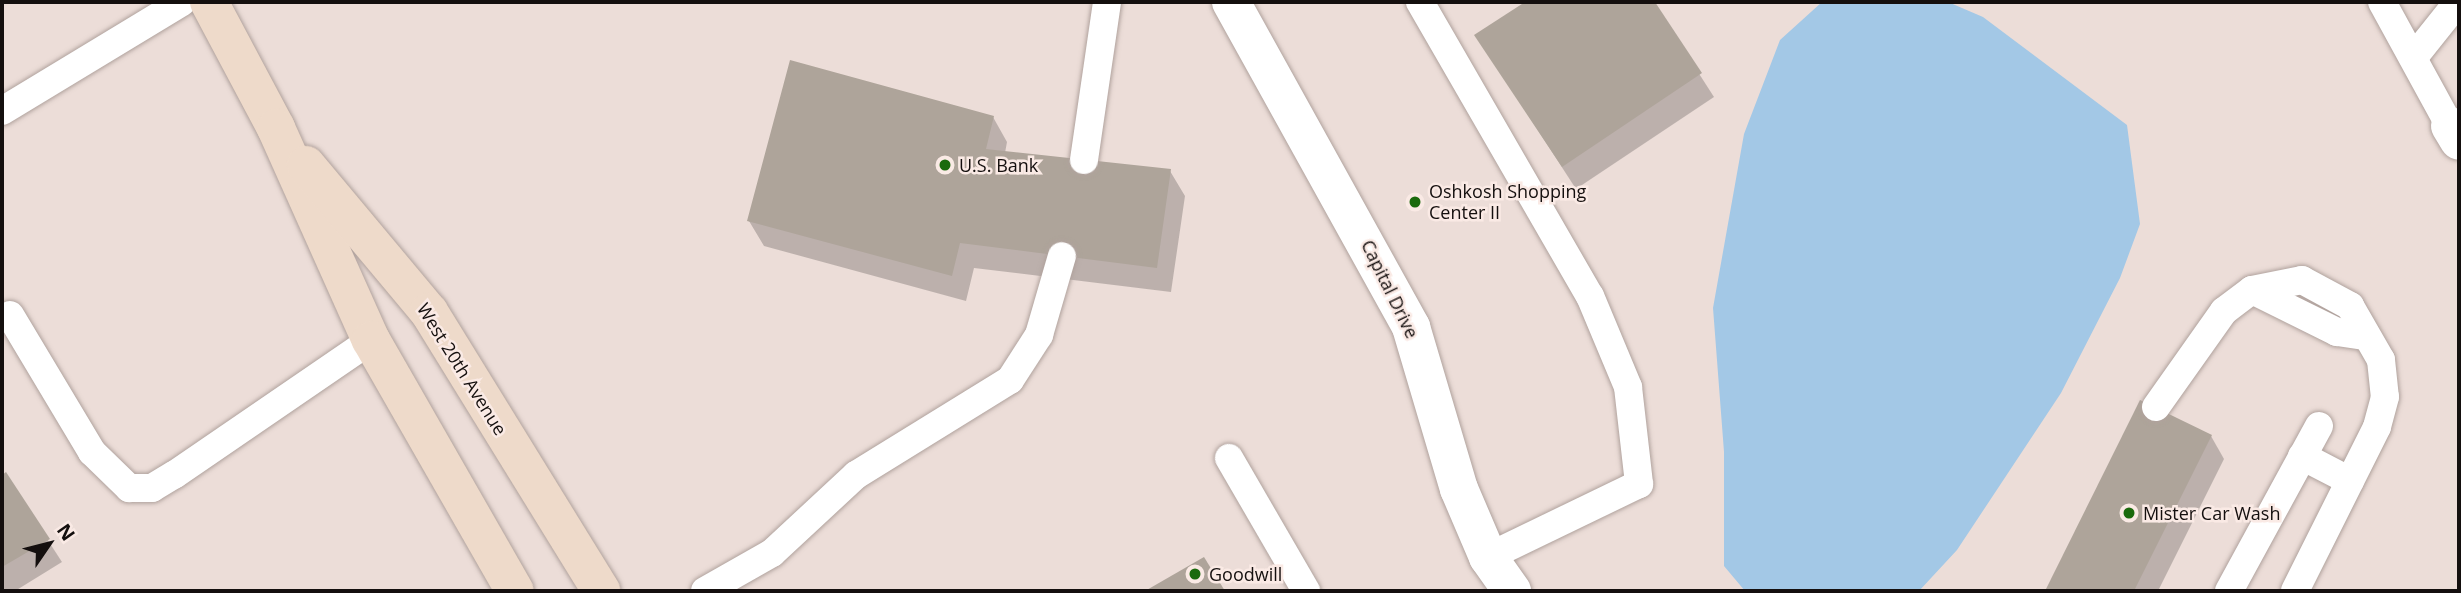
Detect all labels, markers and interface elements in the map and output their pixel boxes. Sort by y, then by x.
place label: U.S. Bank [959,154,1038,176]
marker: U.S. Bank [937,157,953,173]
place label: Oshkosh Shopping Center II [1429,181,1586,224]
marker: Oshkosh Shopping Center II [1407,194,1423,210]
street label: Capital Drive [1357,236,1423,342]
street label: West 20th Avenue [413,299,511,439]
place label: Mister Car Wash [2143,502,2280,524]
marker: Mister Car Wash [2121,505,2137,521]
north arrow [14,509,84,579]
text: N [51,518,81,546]
place label: Goodwill [1209,563,1282,585]
marker: Goodwill [1187,566,1203,582]

